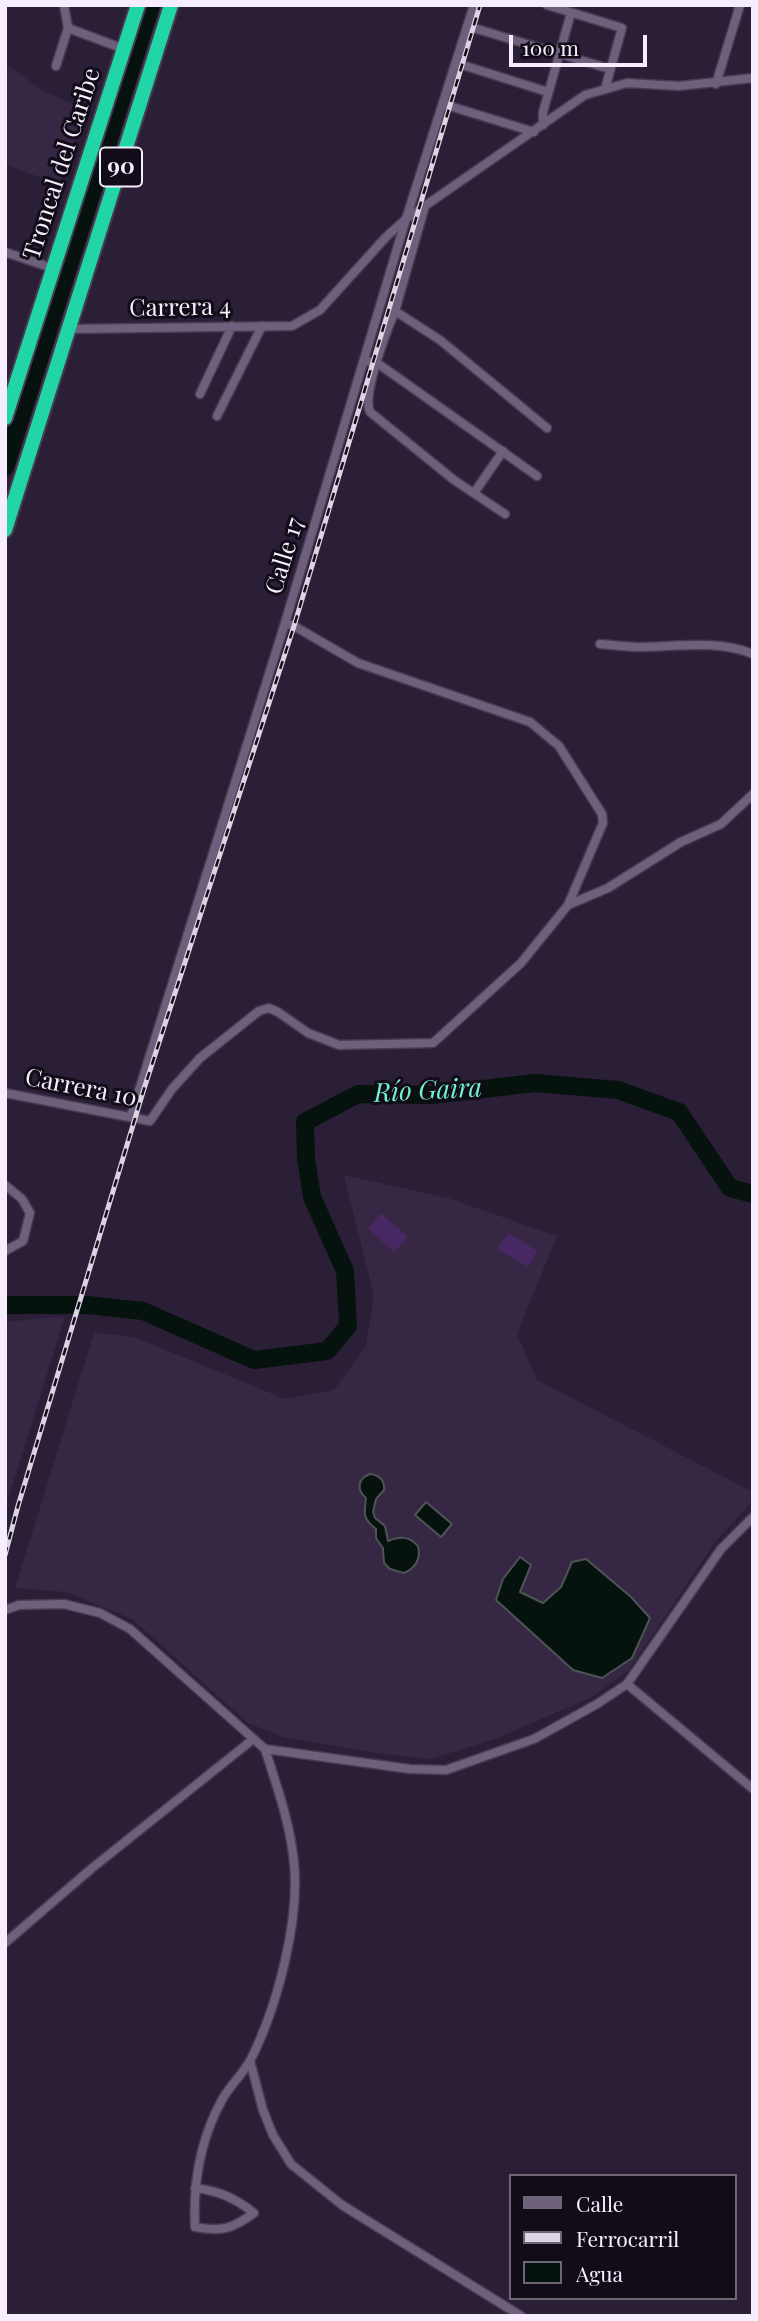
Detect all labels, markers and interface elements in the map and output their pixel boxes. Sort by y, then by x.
scale bar [513,21,651,65]
text: 100 m [522,33,579,61]
street label: Troncal del Caribe [17,65,107,263]
road number: 90 [100,148,142,186]
street label: Carrera 4 [129,293,231,323]
street label: Calle 17 [260,514,310,598]
street label: Carrera 10 [23,1063,139,1113]
water label: Río Gaira [373,1073,483,1109]
legend [510,2174,737,2300]
text: Calle [576,2189,623,2217]
text: Ferrocarril [576,2224,679,2252]
text: Agua [576,2259,623,2287]

